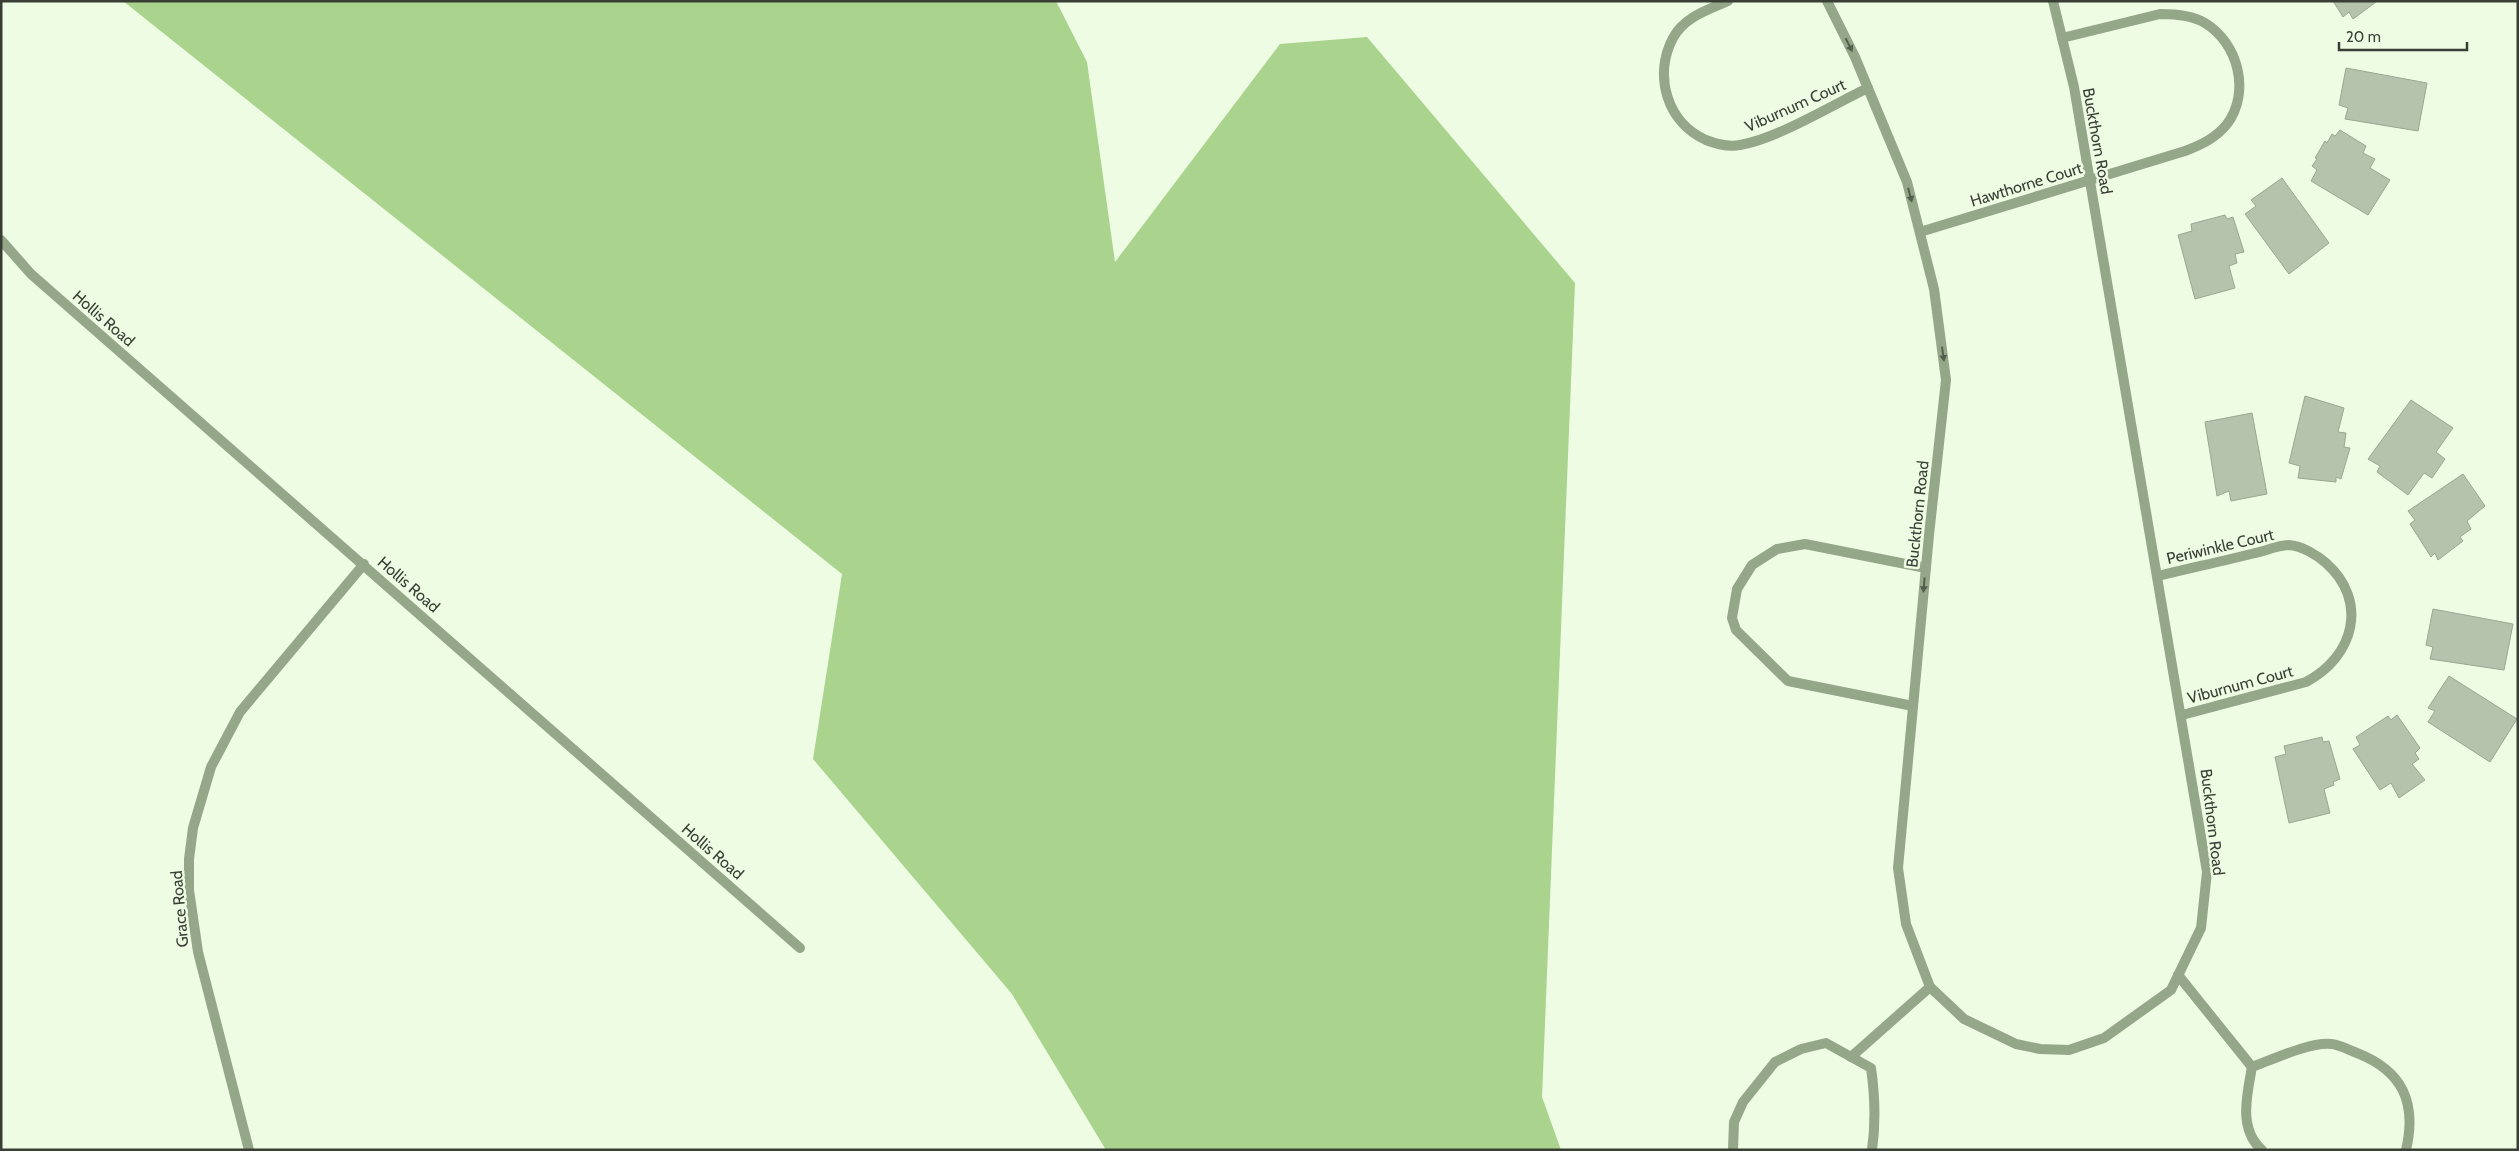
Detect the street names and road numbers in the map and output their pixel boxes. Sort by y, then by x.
street label: Viburnum Court [1742,74,1849,136]
street label: Buckthorn Road [2079,87,2116,196]
street label: Hawthorne Court [1968,158,2085,211]
street label: Hollis Road [69,286,138,350]
street label: Buckthorn Road [1902,460,1933,568]
street label: Periwinkle Court [2165,525,2276,568]
street label: Hollis Road [374,552,443,616]
street label: Viburnum Court [2185,661,2296,708]
street label: Buckthorn Road [2197,768,2228,877]
street label: Hollis Road [678,819,747,883]
street label: Grace Road [167,870,192,948]

